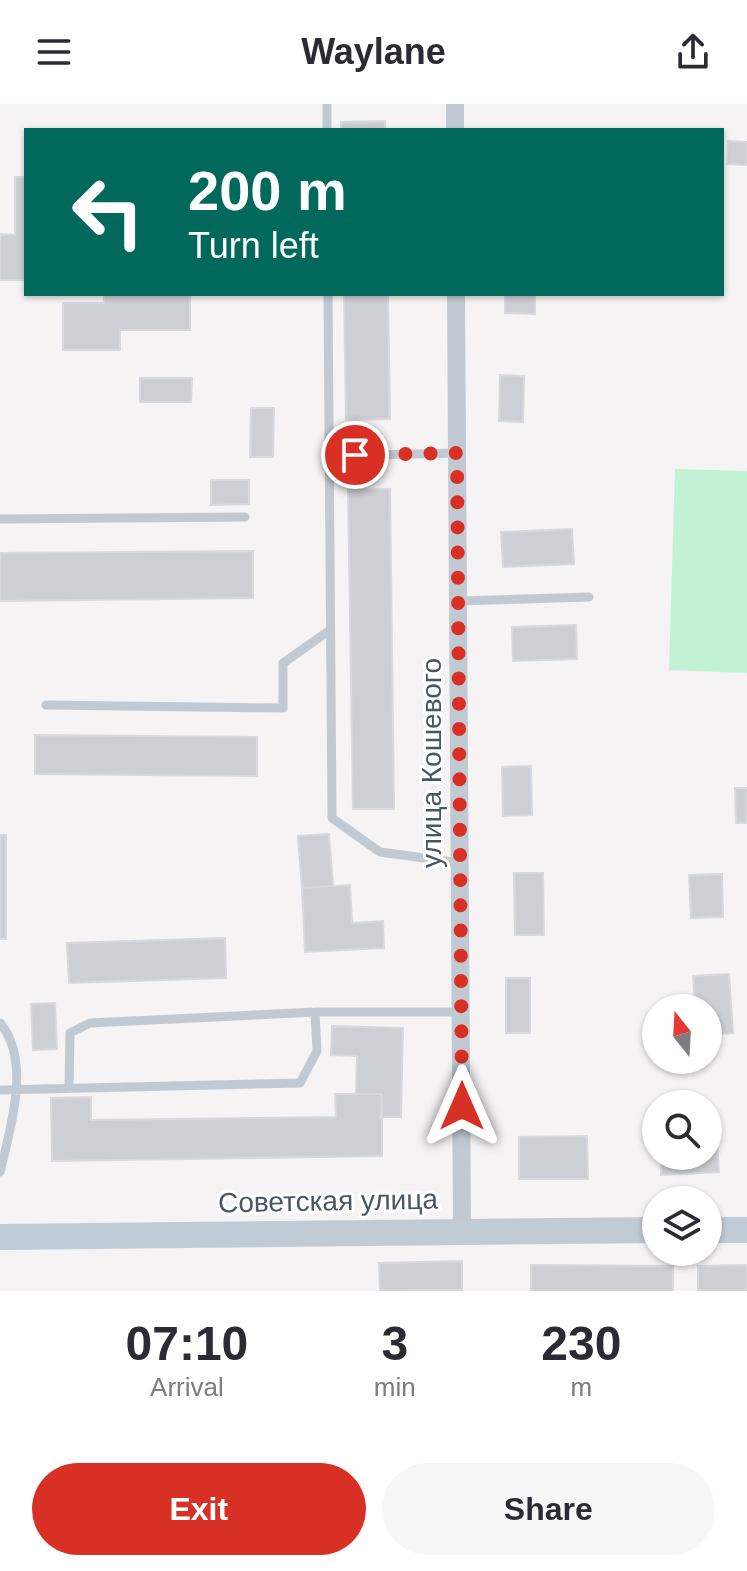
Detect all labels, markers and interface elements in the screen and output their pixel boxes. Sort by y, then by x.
icon: menu [32,30,76,74]
icon: share [671,30,715,74]
text: Waylane [301,31,446,72]
text: 200 m [188,159,347,222]
icon: left [56,160,160,264]
text: Turn left [188,225,319,266]
pin [321,421,389,489]
icon: arrive [333,433,377,477]
street label: улица Кошевого [416,658,447,868]
north arrow [642,994,722,1074]
map controls [642,994,722,1266]
position arrow [420,1064,504,1148]
button: search [642,1090,722,1170]
street label: Советская улица [218,1184,439,1218]
button: layers [642,1186,722,1266]
text: 07:10 [126,1317,248,1370]
text: 3 [381,1317,408,1370]
text: 230 [541,1317,621,1370]
text: Arrival [150,1372,224,1402]
text: min [374,1372,416,1402]
text: m [571,1372,592,1402]
button: Exit [32,1463,366,1555]
button: Share [382,1463,715,1555]

